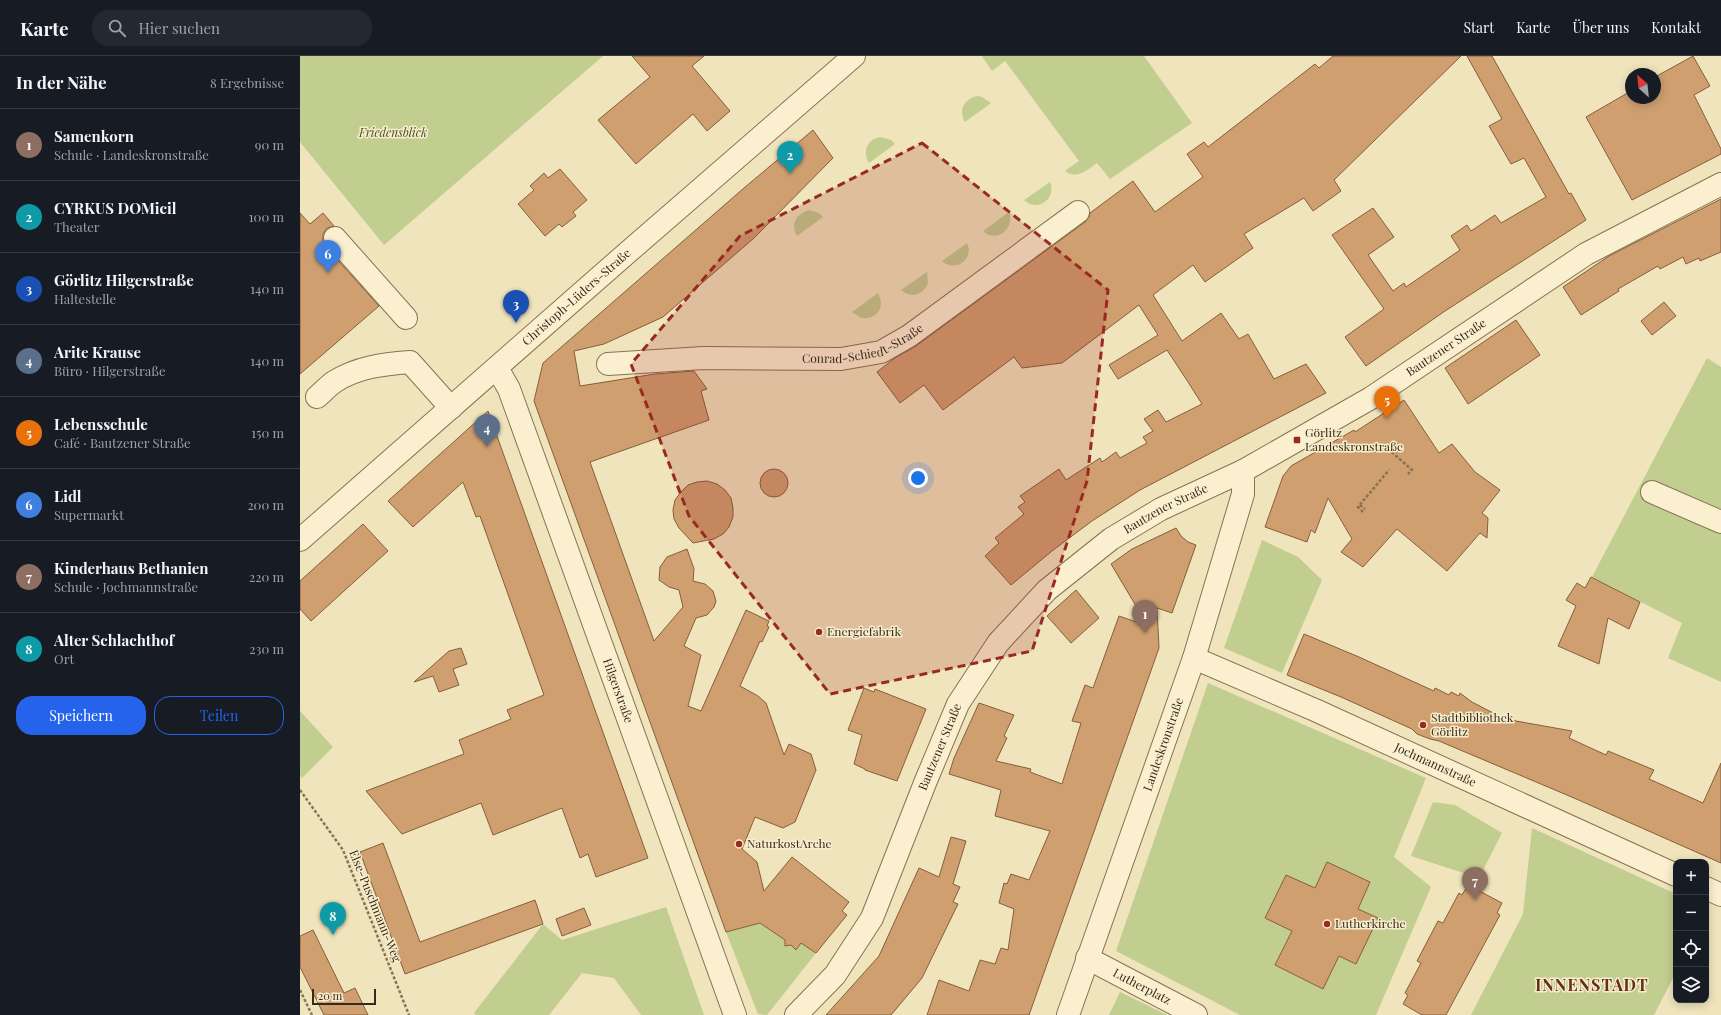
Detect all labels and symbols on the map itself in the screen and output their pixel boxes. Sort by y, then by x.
north arrow [1625,68,1661,104]
park label: Friedensblick [358,124,427,140]
pin: 2 [777,141,803,174]
pin: 6 [315,240,341,273]
street label: Christoph-Lüders-Straße [518,245,634,348]
pin: 3 [503,290,529,323]
street label: Bautzener Straße [1403,314,1489,379]
street label: Conrad-Schiedt-Straße [802,319,926,366]
pin: 5 [1374,386,1400,419]
pin: 4 [474,414,500,447]
place label: Görlitz Landeskronstraße [1305,424,1403,454]
marker: Görlitz Landeskronstraße [1292,435,1302,445]
your location [908,468,928,488]
street label: Bautzener Straße [1120,479,1210,537]
pin: 1 [1132,600,1158,633]
place label: Energiefabrik [827,623,901,639]
marker: Energiefabrik [814,627,824,637]
street label: Hilgerstraße [600,656,638,725]
street label: Landeskronstraße [1139,695,1186,793]
street label: Bautzener Straße [914,701,964,792]
place label: Stadtbibliothek Görlitz [1431,709,1514,739]
marker: Stadtbibliothek Görlitz [1418,720,1428,730]
street label: Jochmannstraße [1391,738,1479,790]
place label: NaturkostArche [747,835,832,851]
marker: NaturkostArche [734,839,744,849]
street label: Else-Puschmann-Weg [346,847,406,965]
pin: 7 [1462,867,1488,900]
pin: 8 [320,902,346,935]
place label: Lutherkirche [1335,915,1406,931]
marker: Lutherkirche [1322,919,1332,929]
street label: Lutherplatz [1111,964,1174,1008]
district label: INNENSTADT [1535,974,1649,995]
scale bar [312,987,376,1006]

